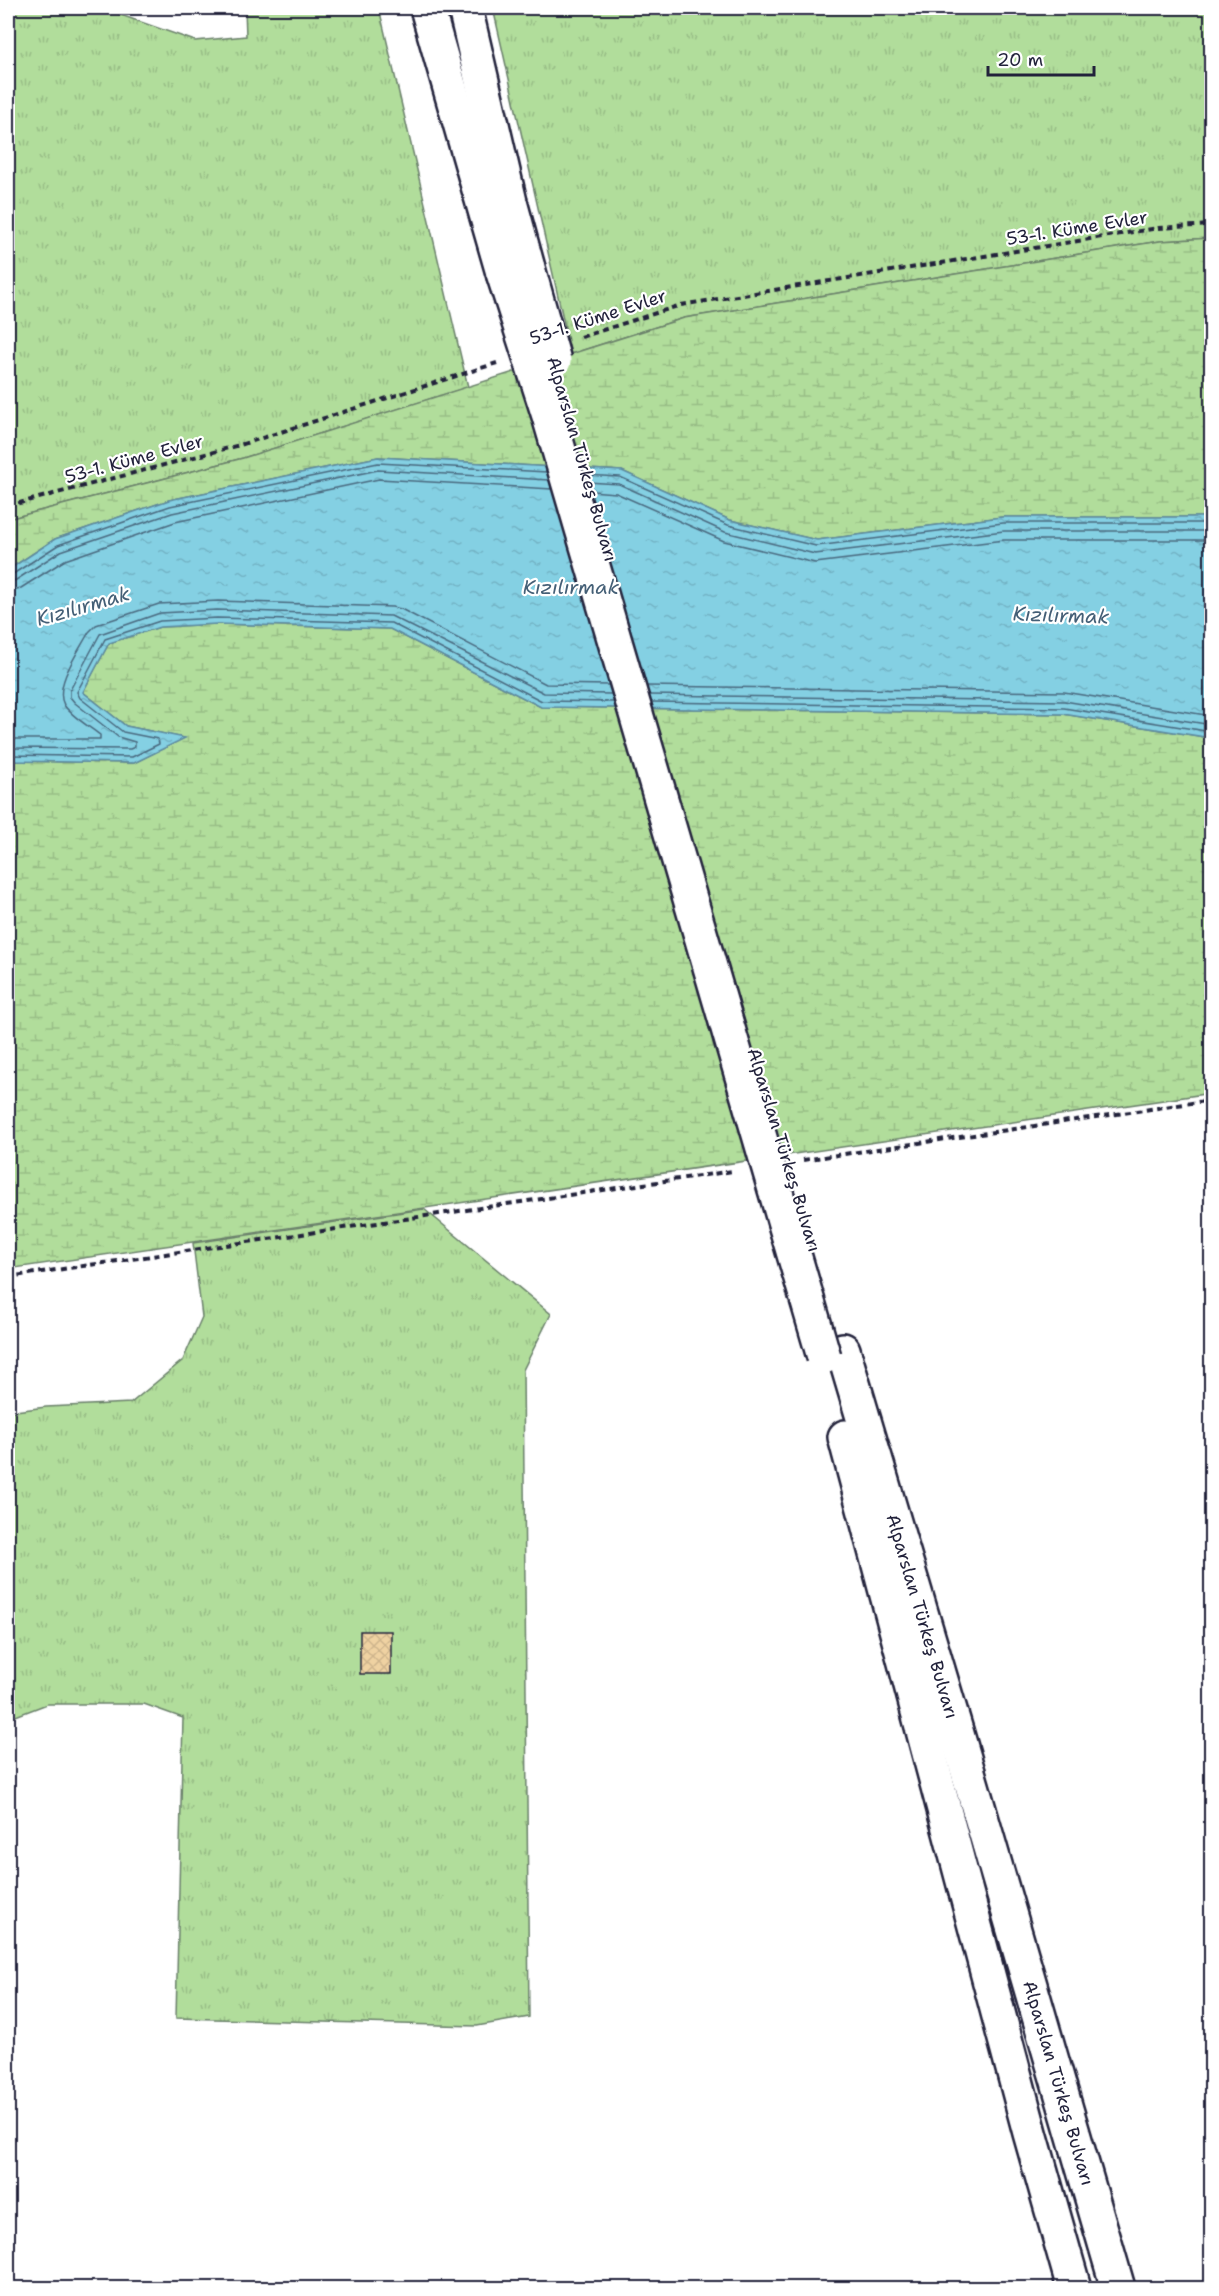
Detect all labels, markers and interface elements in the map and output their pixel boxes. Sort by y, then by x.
scale bar [988,39,1094,77]
text: 20 m [997,48,1043,72]
street label: 53-1. Küme Evler [1005,205,1149,251]
street label: 53-1. Küme Evler [526,284,670,350]
street label: Alparslan Türkeş Bulvarı [541,354,623,564]
street label: 53-1. Küme Evler [62,429,206,489]
water label: Kızılırmak [523,574,620,600]
water label: Kızılırmak [33,580,133,632]
water label: Kızılırmak [1012,600,1110,630]
street label: Alparslan Türkeş Bulvarı [741,1045,827,1255]
street label: Alparslan Türkeş Bulvarı [880,1511,964,1722]
street label: Alparslan Türkeş Bulvarı [1017,1978,1100,2188]

